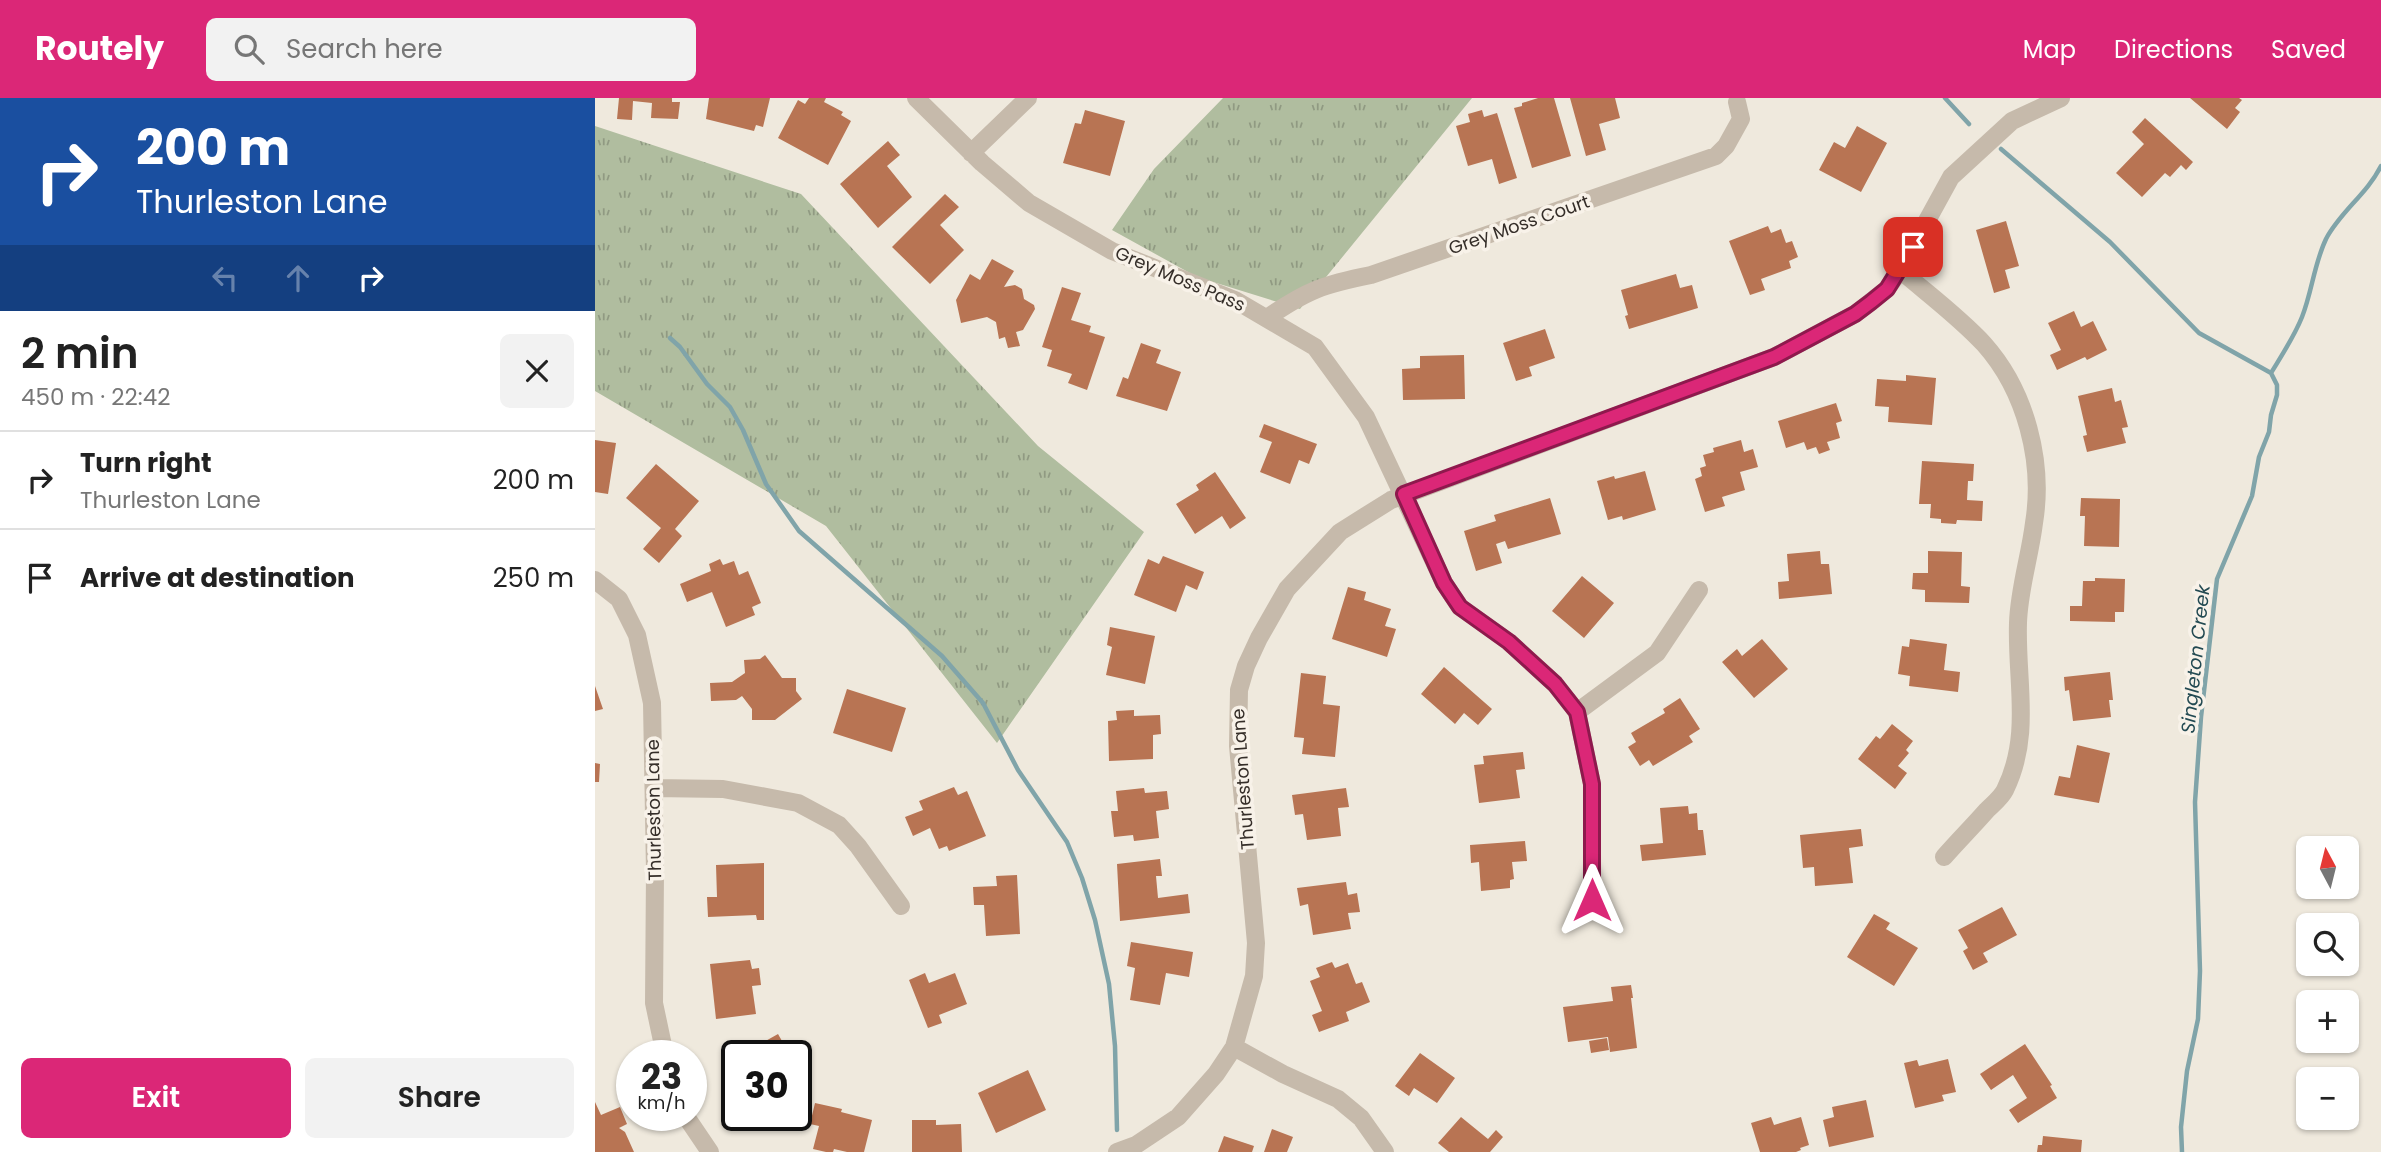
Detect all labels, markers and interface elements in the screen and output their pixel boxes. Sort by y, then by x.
search box [206,18,696,81]
text: Routely [35,25,164,72]
icon: search [230,30,268,68]
text: Search here [286,31,443,67]
text: Map [2023,33,2076,66]
text: Directions [2114,33,2233,66]
text: Saved [2271,33,2346,66]
text: 200 m [136,114,290,182]
icon: right [21,126,112,217]
text: Thurleston Lane [136,179,388,224]
street label: Grey Moss Court [1445,189,1593,260]
pin [1883,217,1943,277]
icon: arrive [1894,228,1932,266]
street label: Grey Moss Pass [1111,240,1249,317]
icon: left [206,259,244,297]
icon: ahead [279,259,317,297]
icon: right [352,259,390,297]
text: 2 min [21,324,139,383]
button: close [500,334,574,408]
text: 450 m · 22:42 [21,381,170,413]
text: Turn right [80,445,212,481]
icon: right [21,461,59,499]
text: 200 m [493,462,574,498]
text: Thurleston Lane [80,484,261,516]
icon: arrive [21,559,59,597]
text: Arrive at destination [80,560,355,596]
text: 250 m [493,560,574,596]
water label: Singleton Creek [2174,582,2217,735]
street label: Thurleston Lane [1225,708,1260,850]
street label: Thurleston Lane [640,739,667,881]
north arrow [2296,836,2359,900]
map controls [2296,836,2359,1130]
position arrow [1555,863,1629,937]
button: search [2296,913,2359,976]
button: + [2296,990,2359,1053]
speed limit sign: 30 [721,1040,812,1131]
text: 23 [641,1052,682,1101]
button: Exit [21,1058,291,1138]
button: Share [305,1058,574,1138]
button: − [2296,1067,2359,1130]
text: km/h [638,1090,685,1115]

